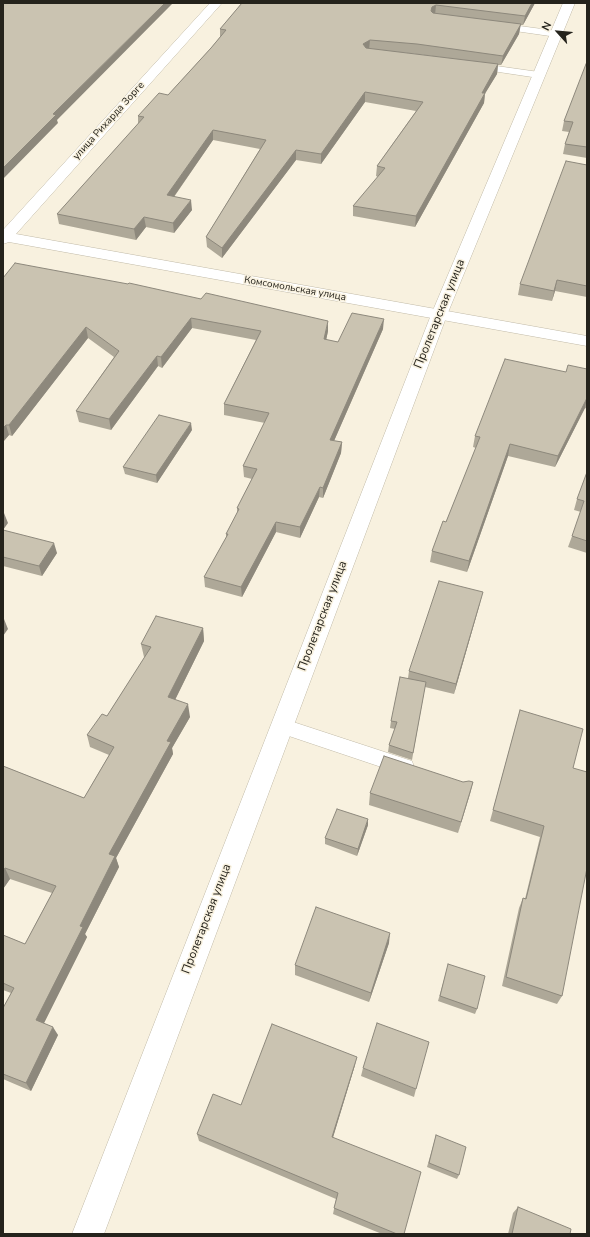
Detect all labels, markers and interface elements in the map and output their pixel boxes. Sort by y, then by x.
north arrow [538,12,578,52]
text: N [538,19,555,33]
street label: улица Рихарда Зорге [71,80,147,162]
street label: Пролетарская улица [411,257,469,371]
street label: Комсомольская улица [243,274,347,304]
street label: Пролетарская улица [295,559,351,673]
street label: Пролетарская улица [179,862,235,976]

